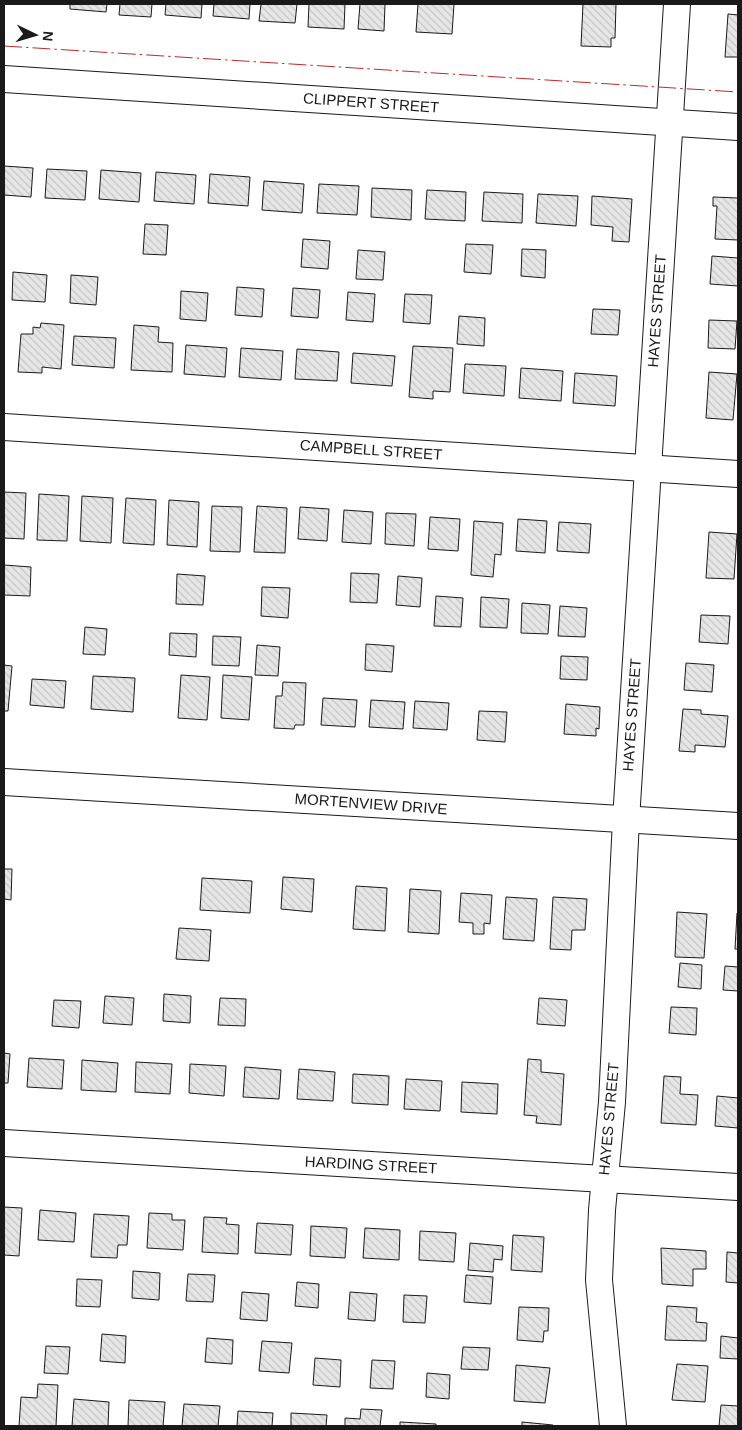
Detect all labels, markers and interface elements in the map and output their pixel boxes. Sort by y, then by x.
north arrow [10,10,60,60]
text: N [40,30,56,42]
street label: CLIPPERT STREET [303,89,440,116]
street label: HAYES STREET [644,254,669,368]
street label: CAMPBELL STREET [299,436,443,463]
street label: HAYES STREET [619,658,644,772]
street label: MORTENVIEW DRIVE [294,790,448,817]
street label: HAYES STREET [595,1062,622,1176]
street label: HARDING STREET [304,1153,438,1176]

